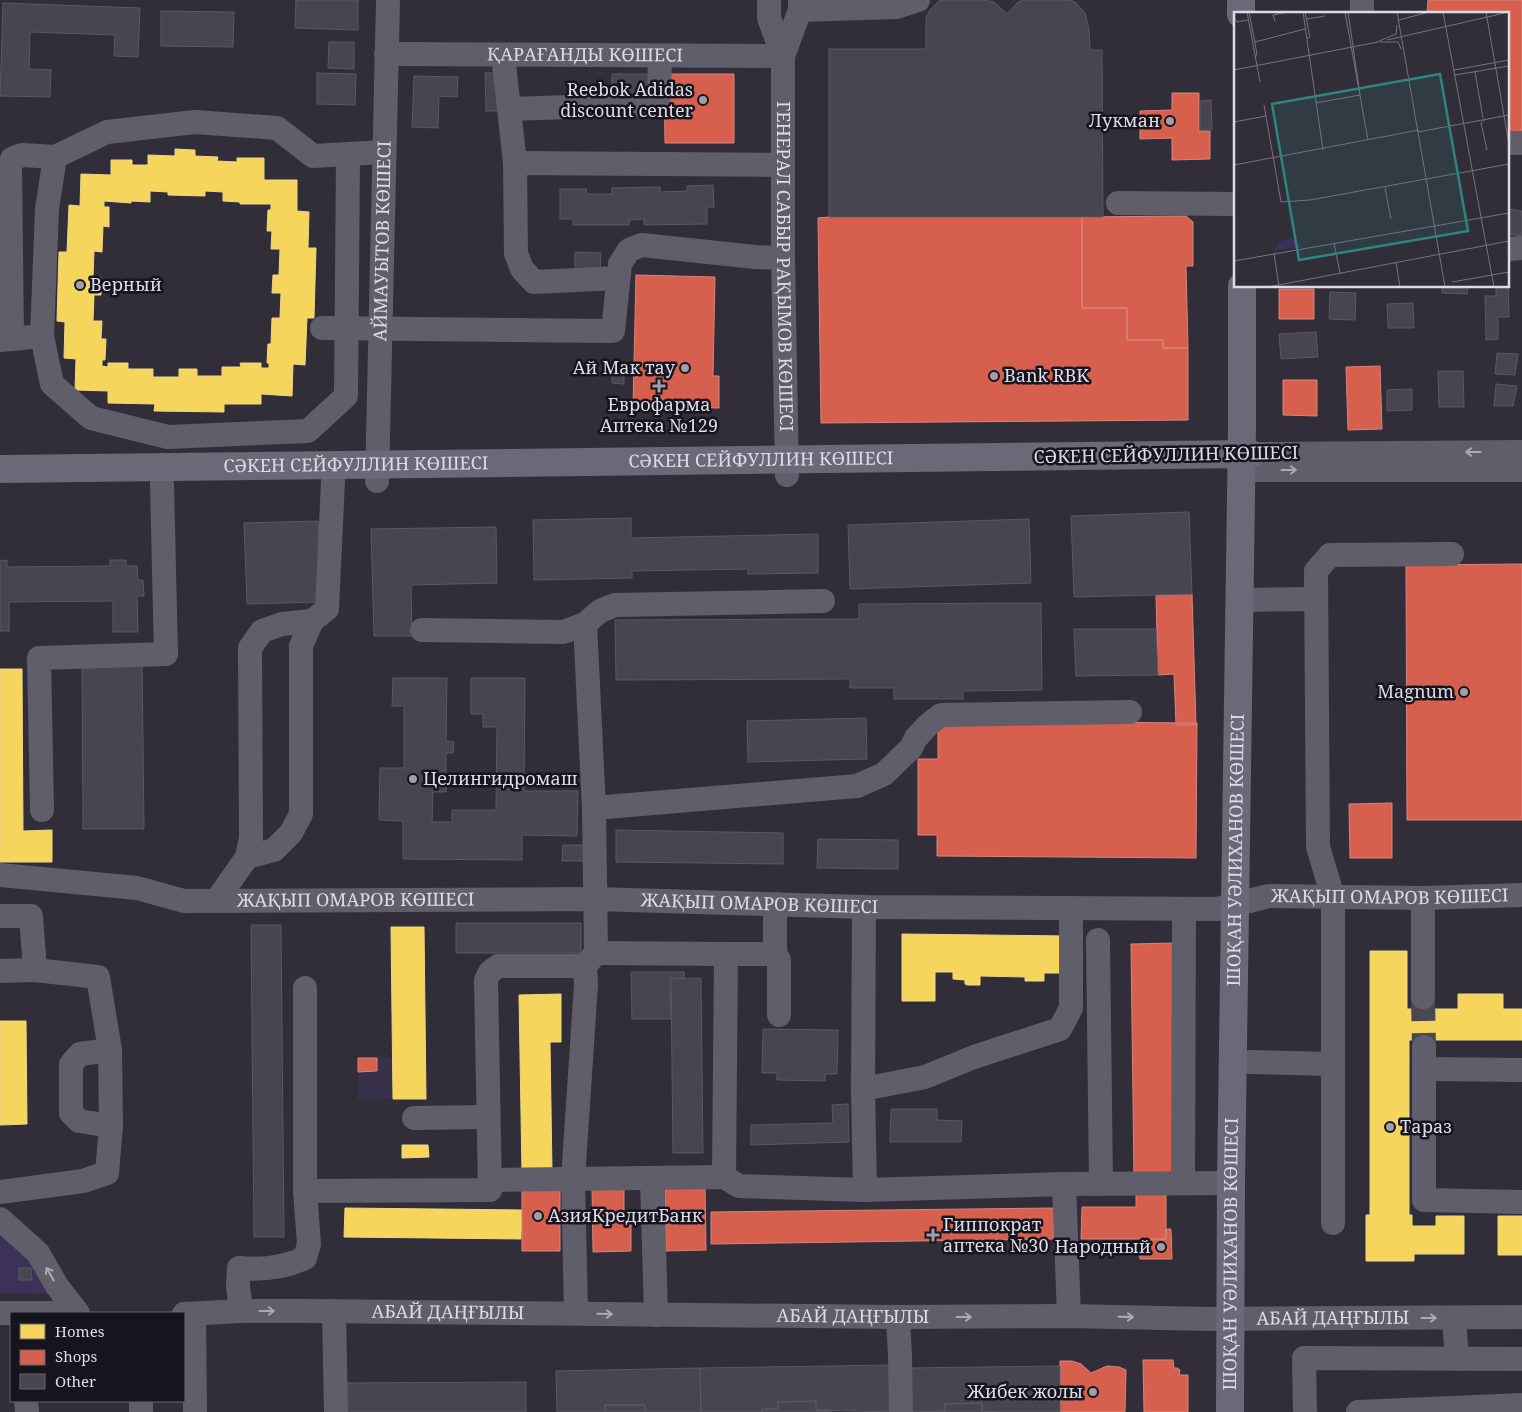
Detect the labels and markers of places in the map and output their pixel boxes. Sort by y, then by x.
place label: Reebok Adidas discount center [560,77,694,122]
marker: Reebok Adidas discount center [697,94,709,106]
place label: Лукман [1089,108,1160,132]
marker: Лукман [1164,115,1176,127]
place label: Верный [90,272,162,296]
marker: Верный [74,279,86,291]
place label: Ай Мак тау [573,355,676,379]
marker: Ай Мак тау [679,362,691,374]
place label: Bank RBK [1004,363,1089,387]
marker: Bank RBK [988,370,1000,382]
marker: Еврофарма Аптека №129 [653,380,665,392]
place label: Еврофарма Аптека №129 [600,392,718,437]
place label: Magnum [1377,679,1454,703]
marker: Magnum [1458,686,1470,698]
place label: Целингидромаш [423,766,578,790]
marker: Целингидромаш [407,773,419,785]
place label: Тараз [1400,1114,1452,1138]
marker: Тараз [1384,1121,1396,1133]
place label: АзияКредитБанк [548,1203,703,1227]
marker: АзияКредитБанк [532,1210,544,1222]
place label: Гиппократ аптека №30 [943,1212,1049,1257]
marker: Гиппократ аптека №30 [927,1229,939,1241]
place label: Народный [1054,1234,1151,1258]
marker: Народный [1155,1241,1167,1253]
place label: Жибек жолы [966,1379,1083,1403]
marker: Жибек жолы [1087,1386,1099,1398]

